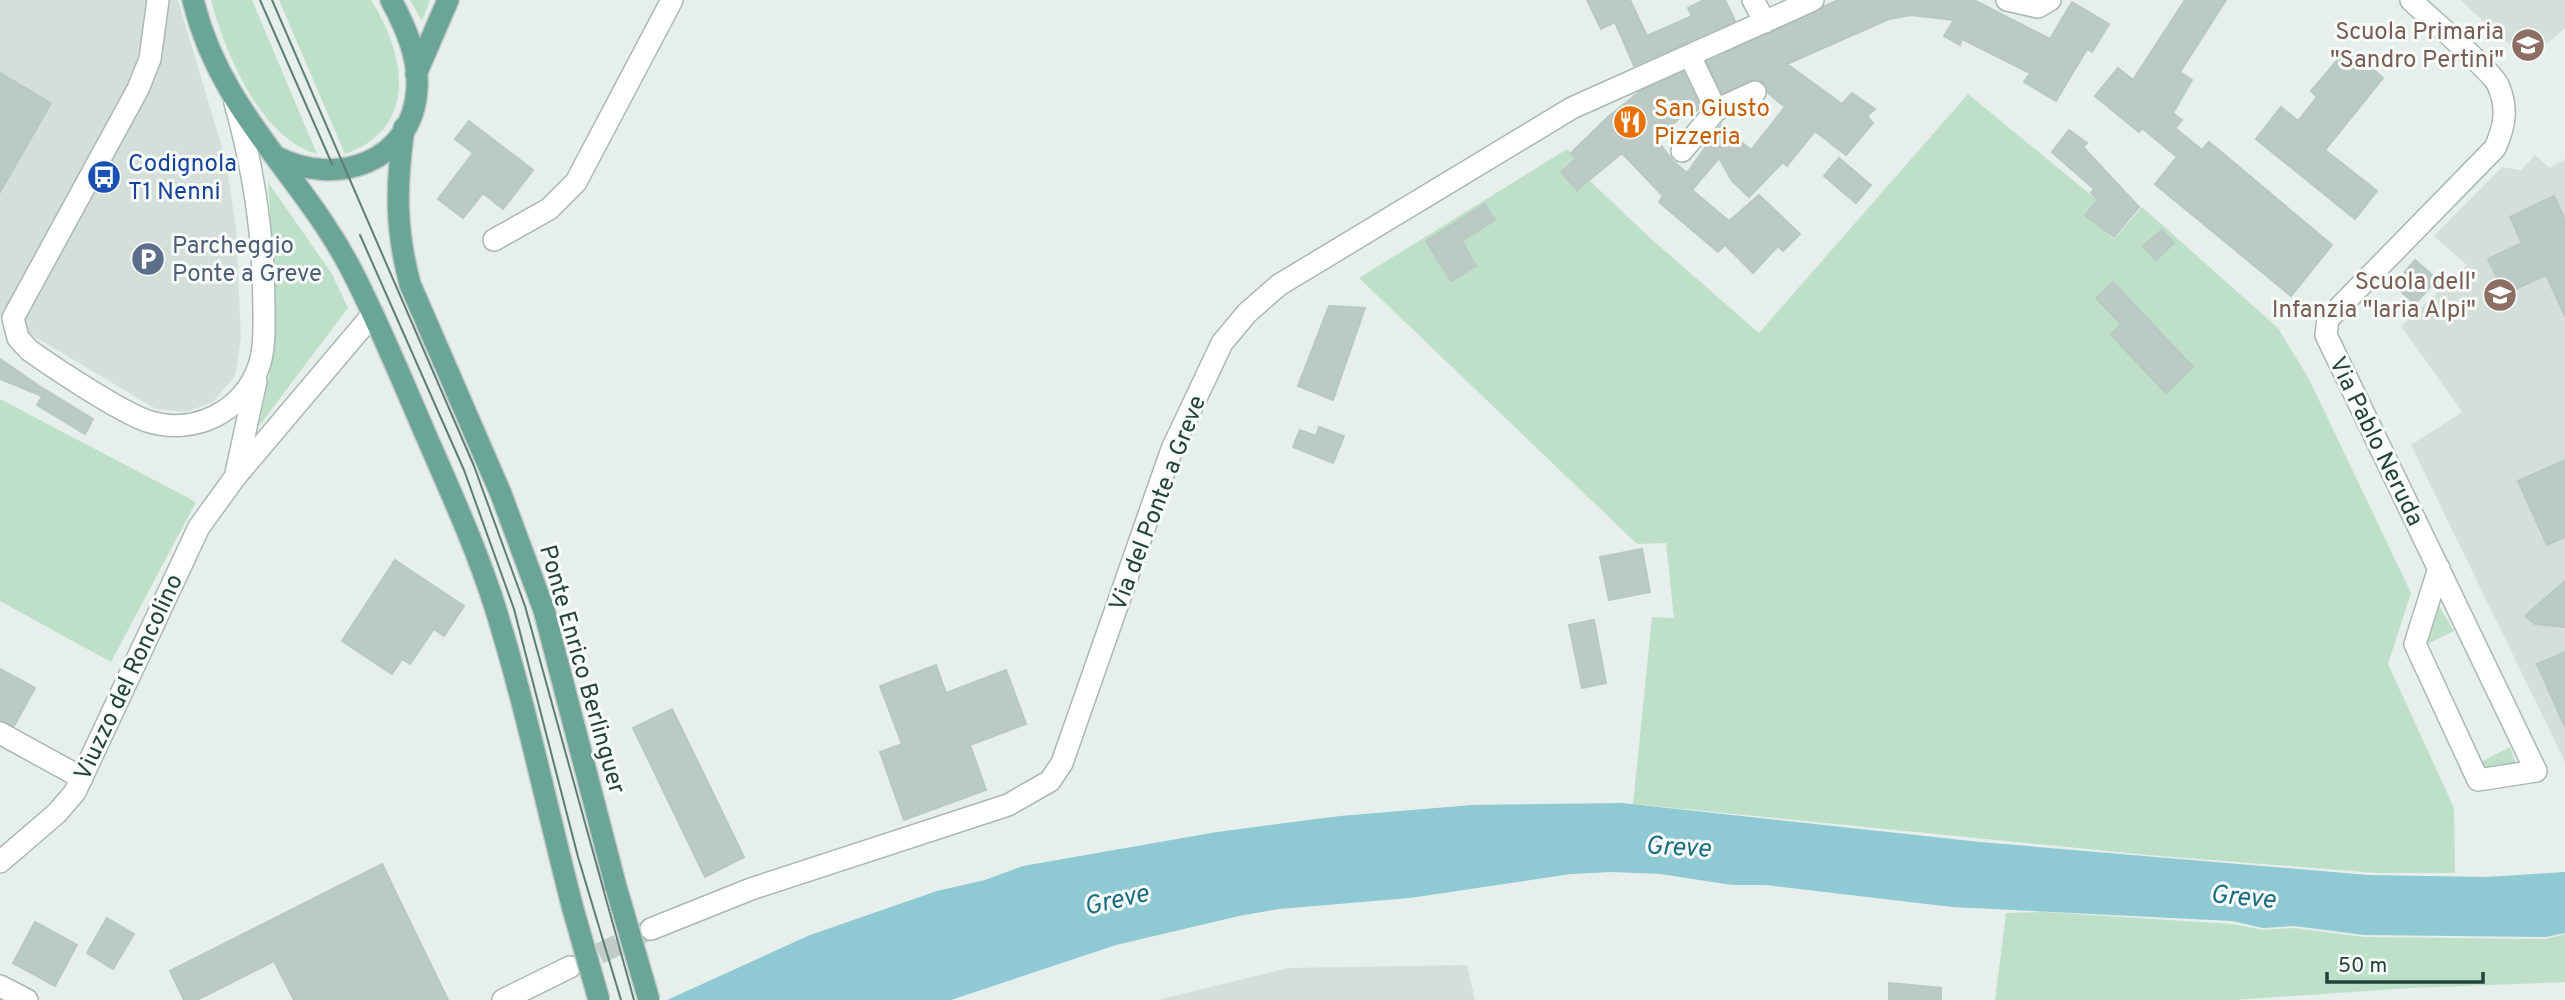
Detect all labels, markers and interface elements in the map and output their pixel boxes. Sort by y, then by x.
place label: Scuola Primaria "Sandro Pertini" [2330,18,2504,76]
school or university icon: Scuola Primaria "Sandro Pertini" [2509,26,2547,64]
place label: San Giusto Pizzeria [1654,95,1770,153]
restaurant icon: San Giusto Pizzeria [1611,103,1649,141]
place label: Codignola T1 Nenni [128,150,237,208]
bus stop icon: Codignola T1 Nenni [85,158,123,196]
place label: Parcheggio Ponte a Greve [172,232,322,290]
parking icon: Parcheggio Ponte a Greve [129,240,167,278]
place label: Scuola dell' Infanzia "Iaria Alpi" [2272,268,2476,326]
school or university icon: Scuola dell' Infanzia "Iaria Alpi" [2481,276,2519,314]
street label: Via Pablo Neruda [2321,352,2429,532]
street label: Via del Ponte a Greve [1104,392,1214,616]
street label: Ponte Enrico Berlinguer [531,542,631,798]
street label: Viuzzo del Roncolino [69,570,191,786]
water label: Greve [1644,830,1712,867]
water label: Greve [1081,878,1153,925]
water label: Greve [2209,879,2277,918]
scale bar [2327,940,2483,984]
text: 50 m [2338,953,2387,980]

